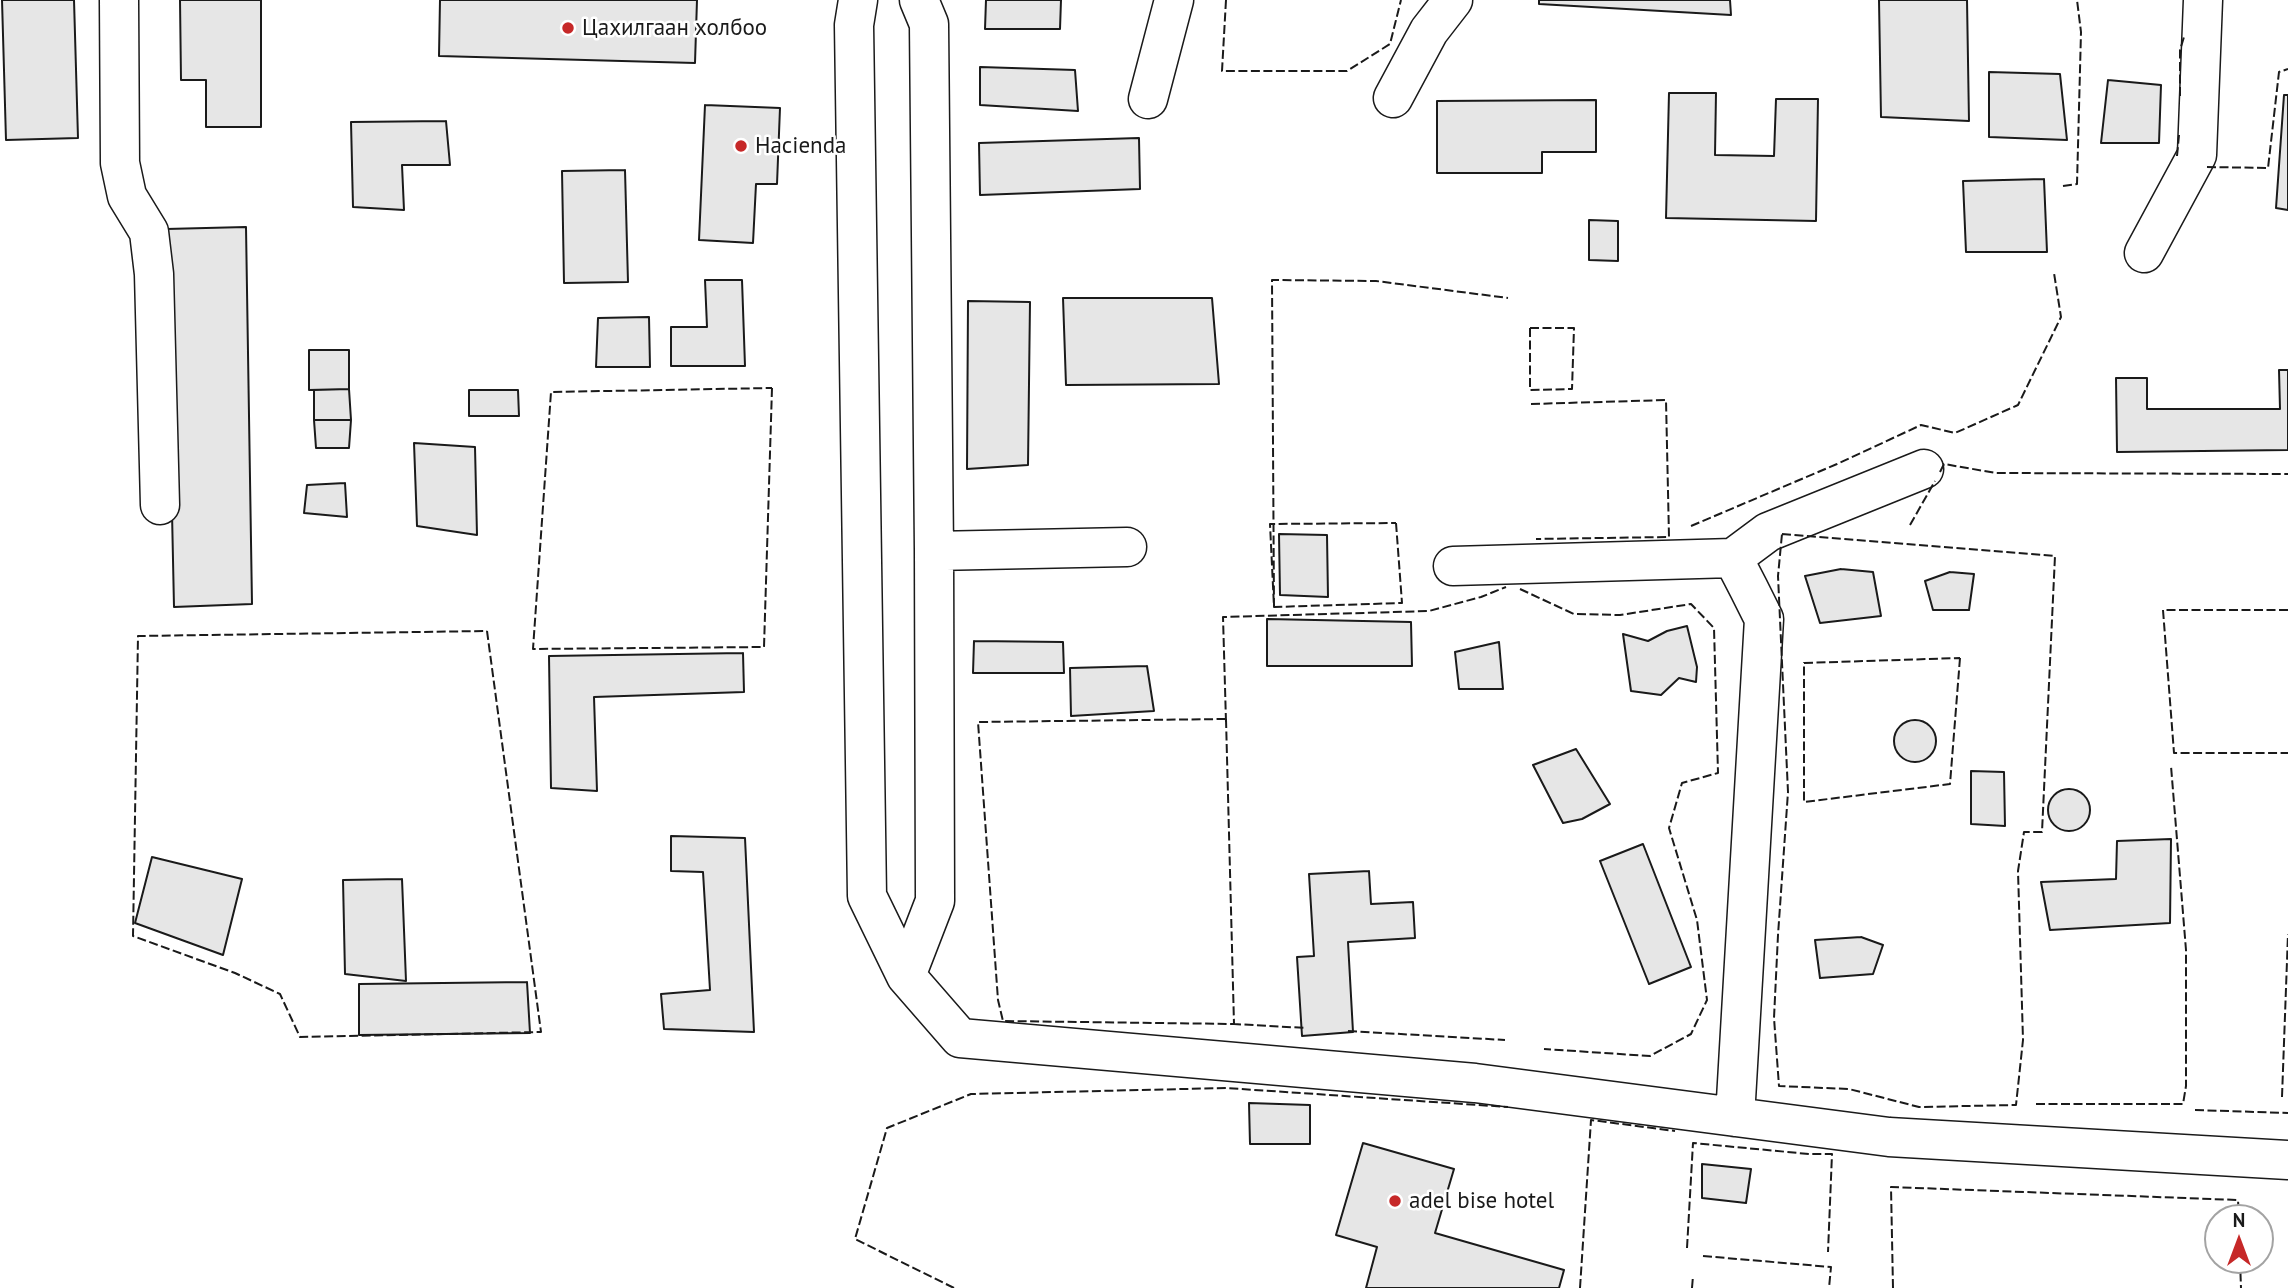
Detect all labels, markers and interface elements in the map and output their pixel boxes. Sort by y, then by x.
place label: Цахилгаан холбоо [582,14,767,42]
marker: Цахилгаан холбоо [560,20,576,36]
place label: Hacienda [755,132,846,160]
marker: Hacienda [733,138,749,154]
place label: adel bise hotel [1409,1187,1554,1215]
marker: adel bise hotel [1387,1193,1403,1209]
north arrow [2204,1204,2274,1274]
text: N [2233,1208,2245,1232]

